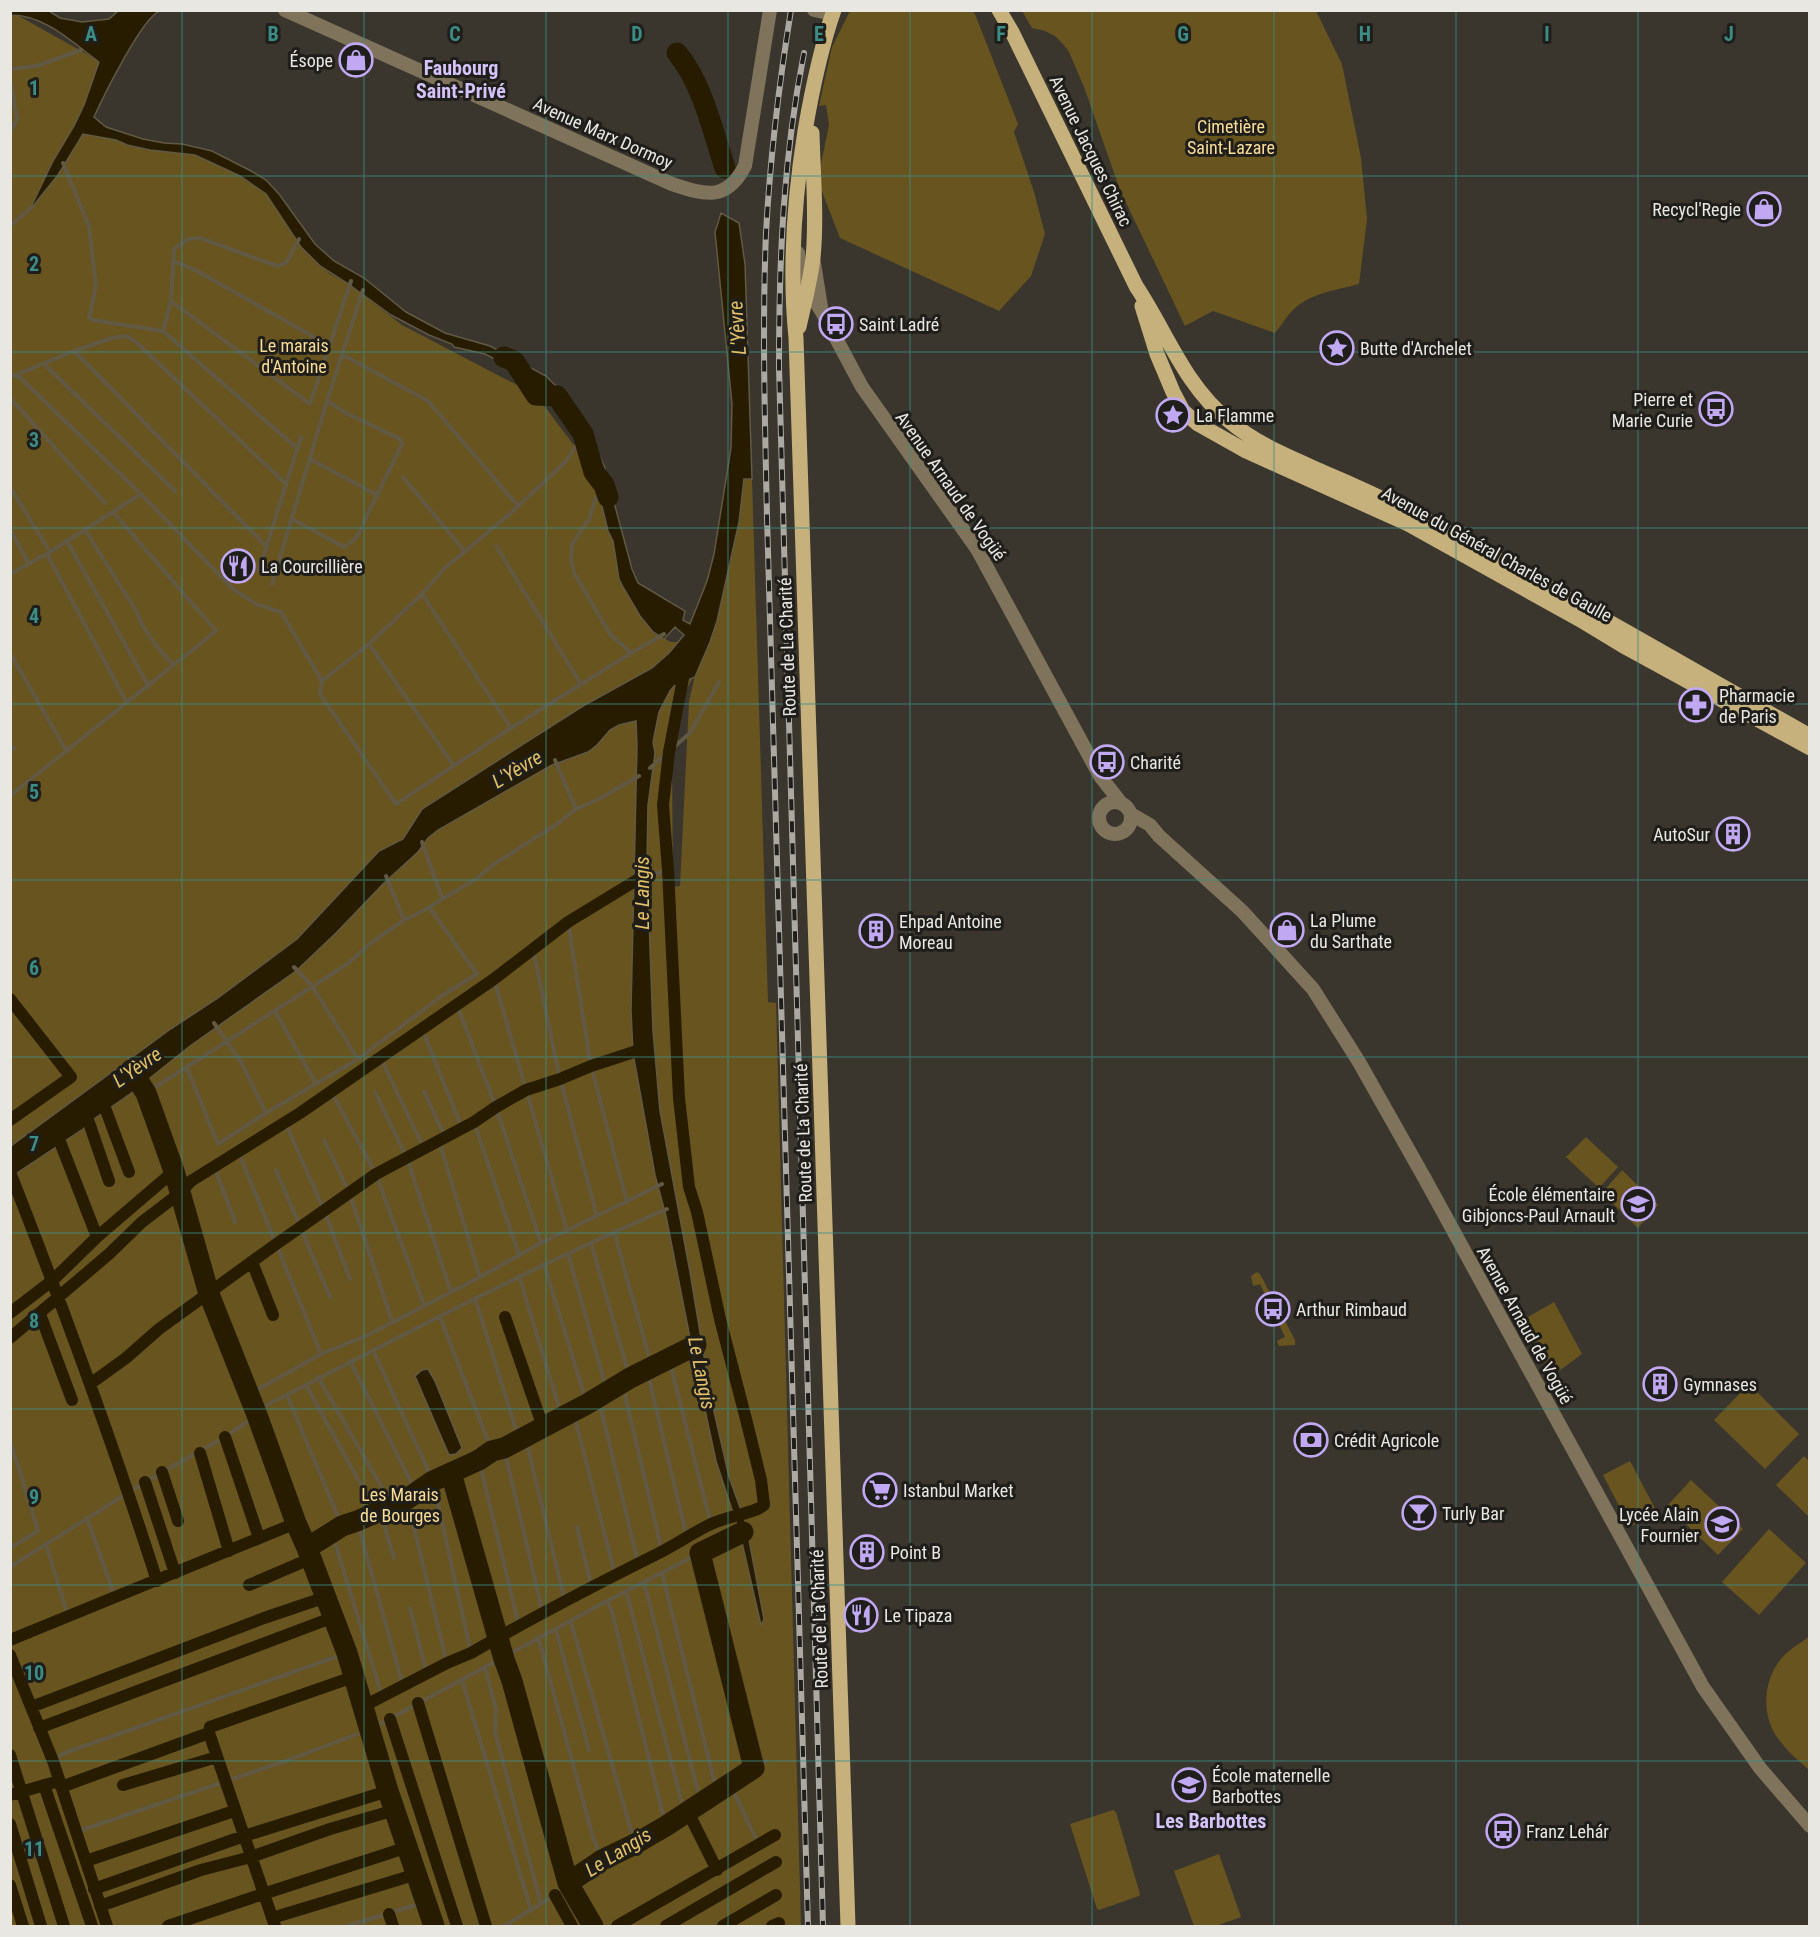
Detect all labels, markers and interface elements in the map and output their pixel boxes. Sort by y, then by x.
text: A [85,22,97,46]
text: B [267,22,279,46]
text: C [449,22,461,46]
text: D [631,22,643,46]
text: E [814,22,824,46]
text: F [996,22,1006,46]
text: G [1177,22,1189,46]
text: H [1359,22,1371,46]
text: I [1544,22,1550,46]
text: J [1724,22,1734,46]
shop icon: Ésope [338,42,374,78]
place label: Ésope [289,50,333,71]
district label: Faubourg Saint-Privé [416,56,506,103]
street label: Avenue Jacques Chirac [1045,72,1137,230]
text: 1 [29,76,39,100]
street label: Avenue Marx Dormoy [530,93,676,173]
park label: Cimetière Saint-Lazare [1187,116,1275,158]
shop icon: Recycl'Regie [1746,191,1782,227]
place label: Recycl'Regie [1652,199,1741,220]
text: 2 [29,252,39,276]
water label: L'Yèvre [723,300,751,356]
bus stop icon: Saint Ladré [818,306,854,342]
place label: Saint Ladré [859,314,939,335]
place icon: Butte d'Archelet [1319,330,1355,366]
park label: Le marais d'Antoine [259,335,329,377]
place label: Butte d'Archelet [1360,338,1472,359]
place label: Pierre et Marie Curie [1612,389,1693,431]
bus stop icon: Pierre et Marie Curie [1698,391,1734,427]
place icon: La Flamme [1155,397,1191,433]
place label: La Flamme [1196,405,1274,426]
street label: Avenue Arnaud de Vogüé [892,407,1010,565]
text: 3 [29,428,39,452]
street label: Avenue du Général Charles de Gaulle [1378,482,1616,626]
restaurant icon: La Courcillière [220,548,256,584]
place label: La Courcillière [261,556,363,577]
street label: Route de La Charité [774,577,800,717]
text: 4 [29,604,39,628]
place label: Pharmacie de Paris [1719,685,1795,727]
pharmacy icon: Pharmacie de Paris [1678,687,1714,723]
bus stop icon: Charité [1089,744,1125,780]
water label: L'Yèvre [488,745,546,793]
place label: Charité [1130,752,1181,773]
text: 5 [29,780,39,804]
building icon: AutoSur [1715,816,1751,852]
place label: AutoSur [1653,824,1711,845]
water label: Le Langis [630,856,654,930]
place label: La Plume du Sarthate [1310,910,1392,952]
place label: Ehpad Antoine Moreau [899,911,1002,953]
shop icon: La Plume du Sarthate [1269,912,1305,948]
building icon: Ehpad Antoine Moreau [858,913,894,949]
text: 6 [29,956,39,980]
water label: L'Yèvre [108,1042,166,1092]
street label: Route de La Charité [790,1063,816,1203]
text: 7 [29,1132,39,1156]
place label: École élémentaire Gibjoncs-Paul Arnault [1462,1184,1615,1226]
school or university icon: École élémentaire Gibjoncs-Paul Arnault [1620,1186,1656,1222]
street label: Avenue Arnaud de Vogüé [1473,1242,1577,1408]
bus stop icon: Arthur Rimbaud [1255,1291,1291,1327]
place label: Arthur Rimbaud [1296,1299,1407,1320]
text: 8 [29,1309,39,1333]
water label: Le Langis [683,1335,721,1412]
building icon: Gymnases [1642,1366,1678,1402]
place label: Gymnases [1683,1374,1757,1395]
bank icon: Crédit Agricole [1293,1422,1329,1458]
place label: Crédit Agricole [1334,1430,1439,1451]
supermarket icon: Istanbul Market [862,1472,898,1508]
place label: Istanbul Market [903,1480,1014,1501]
park label: Les Marais de Bourges [360,1484,440,1526]
text: 9 [29,1485,39,1509]
bar icon: Turly Bar [1401,1495,1437,1531]
place label: Turly Bar [1442,1503,1505,1524]
place label: Lycée Alain Fournier [1619,1504,1700,1546]
school or university icon: Lycée Alain Fournier [1704,1506,1740,1542]
building icon: Point B [849,1534,885,1570]
place label: Point B [890,1542,941,1563]
street label: Route de La Charité [806,1549,832,1689]
restaurant icon: Le Tipaza [843,1597,879,1633]
place label: Le Tipaza [884,1605,952,1626]
text: 10 [24,1661,44,1685]
place label: École maternelle Barbottes [1212,1765,1330,1807]
school or university icon: École maternelle Barbottes [1171,1767,1207,1803]
district label: Les Barbottes [1156,1809,1266,1833]
bus stop icon: Franz Lehár [1485,1813,1521,1849]
place label: Franz Lehár [1526,1821,1609,1842]
water label: Le Langis [580,1822,656,1882]
text: 11 [24,1837,44,1861]

